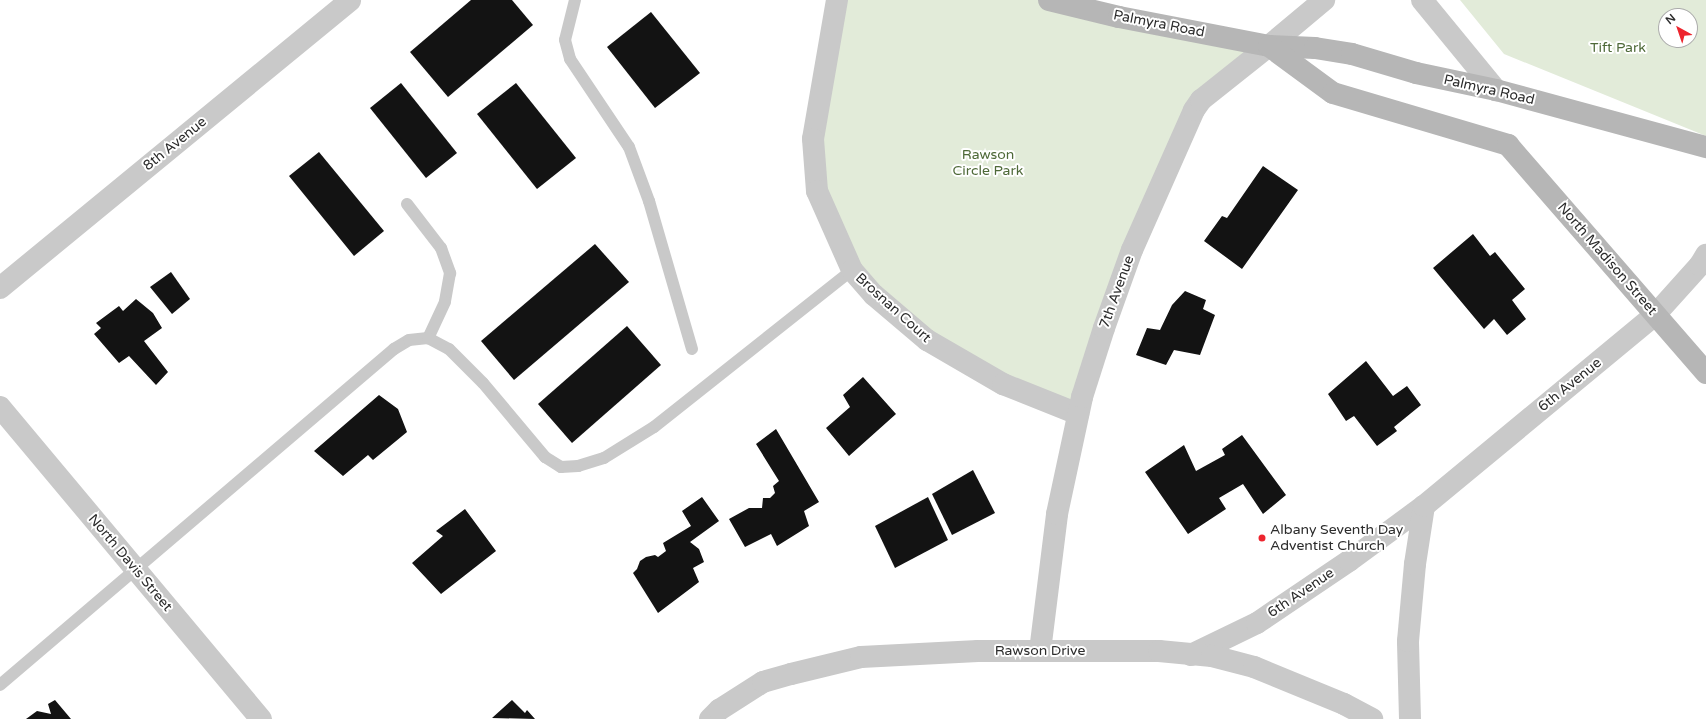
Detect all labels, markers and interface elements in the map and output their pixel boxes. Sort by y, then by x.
street label: Palmyra Road [1112,7,1206,41]
north arrow [1658,8,1698,48]
text: N [1663,11,1678,27]
park label: Tift Park [1590,40,1646,56]
street label: Palmyra Road [1442,71,1536,109]
street label: 8th Avenue [140,113,210,175]
park label: Rawson Circle Park [953,147,1023,180]
street label: North Madison Street [1554,199,1660,319]
street label: 7th Avenue [1096,253,1138,331]
street label: Brosnan Court [852,270,934,346]
street label: 6th Avenue [1535,354,1605,416]
street label: North Davis Street [84,511,176,615]
place label: Albany Seventh Day Adventist Church [1270,522,1403,554]
marker: Albany Seventh Day Adventist Church [1257,533,1267,543]
street label: 6th Avenue [1265,565,1337,621]
street label: Rawson Drive [995,643,1085,659]

